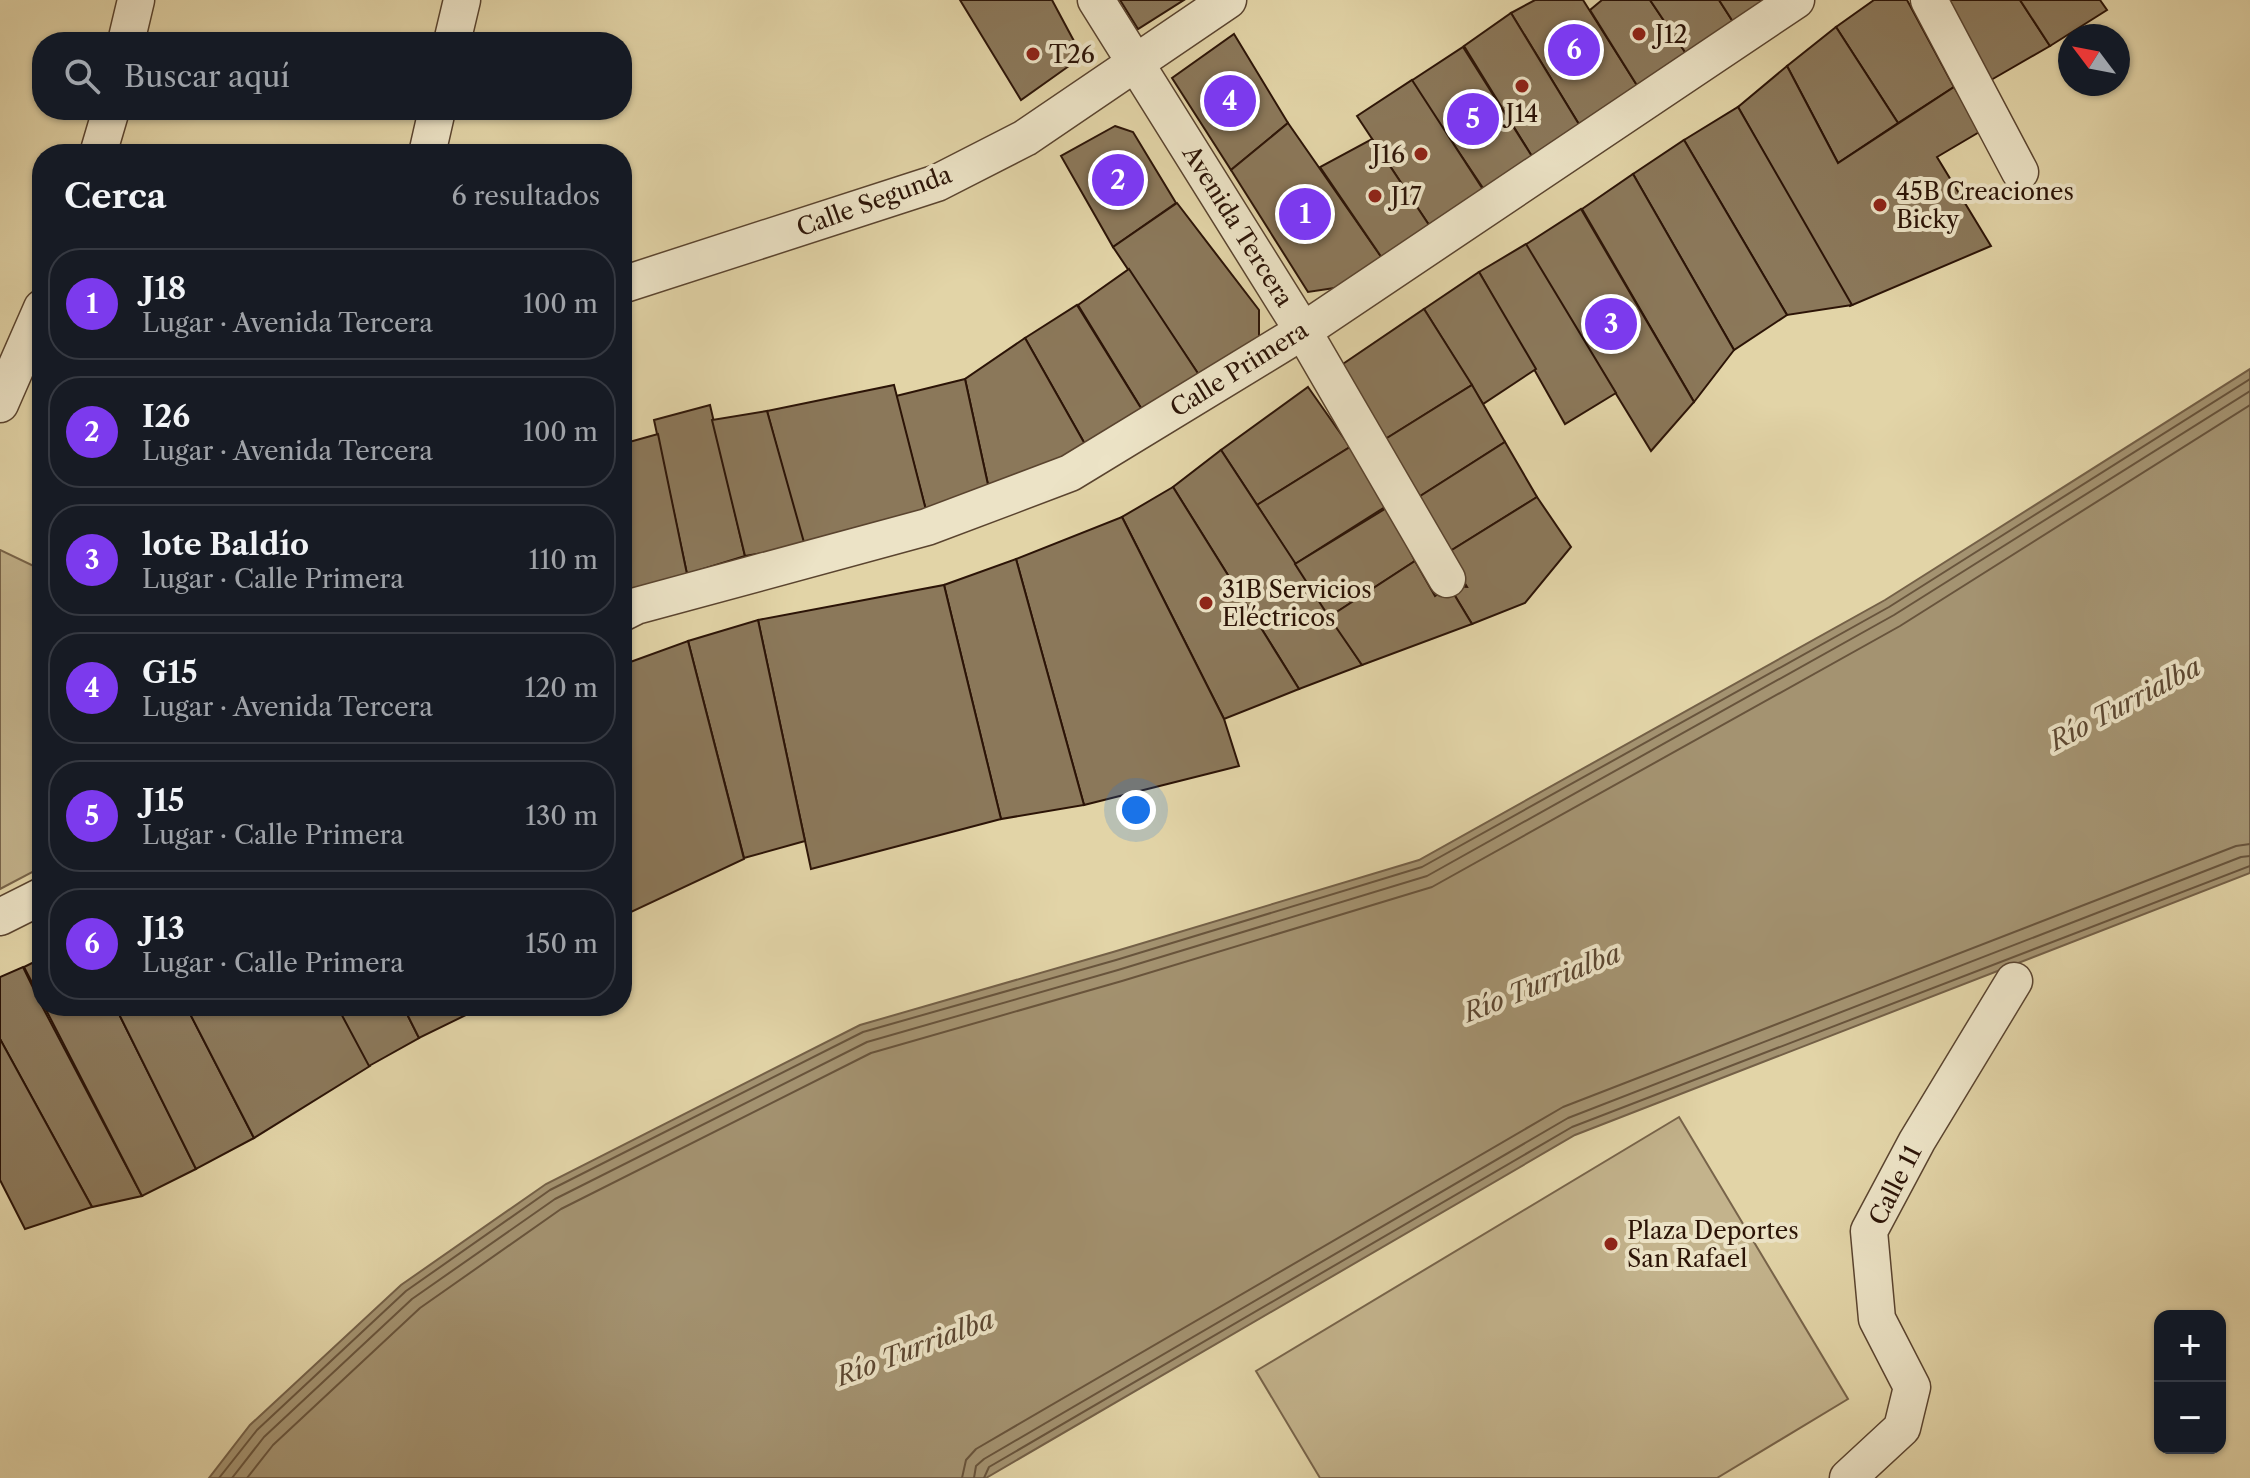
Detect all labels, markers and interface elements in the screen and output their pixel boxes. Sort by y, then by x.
pin: 6 [1548,20,1600,80]
place label: J12 [1651,20,1688,49]
north arrow [2058,24,2130,96]
marker: J12 [1630,25,1648,43]
search box [32,32,632,120]
place label: T26 [1049,40,1095,69]
marker: T26 [1024,45,1042,63]
icon: search [60,54,104,98]
text: Buscar aquí [124,58,290,95]
pin: 4 [1204,71,1256,131]
marker: J14 [1513,77,1531,95]
pin: 5 [1447,89,1499,149]
place label: J14 [1502,99,1538,128]
street label: Avenida Tercera [1176,139,1299,312]
place label: J16 [1368,140,1405,169]
marker: J16 [1412,145,1430,163]
pin: 2 [1092,150,1144,210]
street label: Calle Segunda [793,159,956,242]
text: Cerca [64,175,166,217]
place label: 45B Creaciones Bicky [1896,177,2074,234]
text: 6 resultados [452,180,600,212]
place label: J17 [1387,182,1422,211]
pin: 1 [1279,184,1331,244]
marker: J17 [1366,187,1384,205]
marker: 45B Creaciones Bicky [1871,196,1889,214]
text: J18 [142,270,186,307]
text: 1 [86,288,98,320]
text: 100 m [523,288,598,320]
pin: 3 [1585,294,1637,354]
text: Lugar · Avenida Tercera [142,307,433,339]
street label: Calle Primera [1165,315,1314,423]
text: I26 [142,398,190,435]
text: 2 [84,416,100,448]
text: 100 m [523,416,598,448]
text: Lugar · Avenida Tercera [142,435,433,467]
text: lote Baldío [142,526,309,563]
text: 3 [85,544,99,576]
text: 110 m [529,544,598,576]
text: Lugar · Calle Primera [142,563,404,595]
place label: 31B Servicios Eléctricos [1222,575,1372,632]
marker: 31B Servicios Eléctricos [1197,594,1215,612]
water label: Río Turrialba [2042,650,2207,758]
text: G15 [142,654,197,691]
text: 4 [84,672,100,704]
text: 120 m [524,672,598,704]
text: Lugar · Avenida Tercera [142,691,433,723]
text: J15 [142,782,184,819]
your location [1116,790,1156,830]
text: 5 [85,800,99,832]
text: 130 m [525,800,598,832]
text: Lugar · Calle Primera [142,819,404,851]
text: J13 [142,910,185,947]
text: 6 [84,928,100,960]
text: 150 m [525,928,598,960]
water label: Río Turrialba [1457,937,1626,1030]
text: Lugar · Calle Primera [142,947,404,979]
street label: Calle 11 [1863,1140,1927,1230]
place label: Plaza Deportes San Rafael [1627,1216,1799,1273]
marker: Plaza Deportes San Rafael [1602,1235,1620,1253]
water label: Río Turrialba [830,1303,999,1394]
map controls [2154,1310,2226,1454]
button: + [2154,1310,2226,1382]
button: − [2154,1382,2226,1454]

